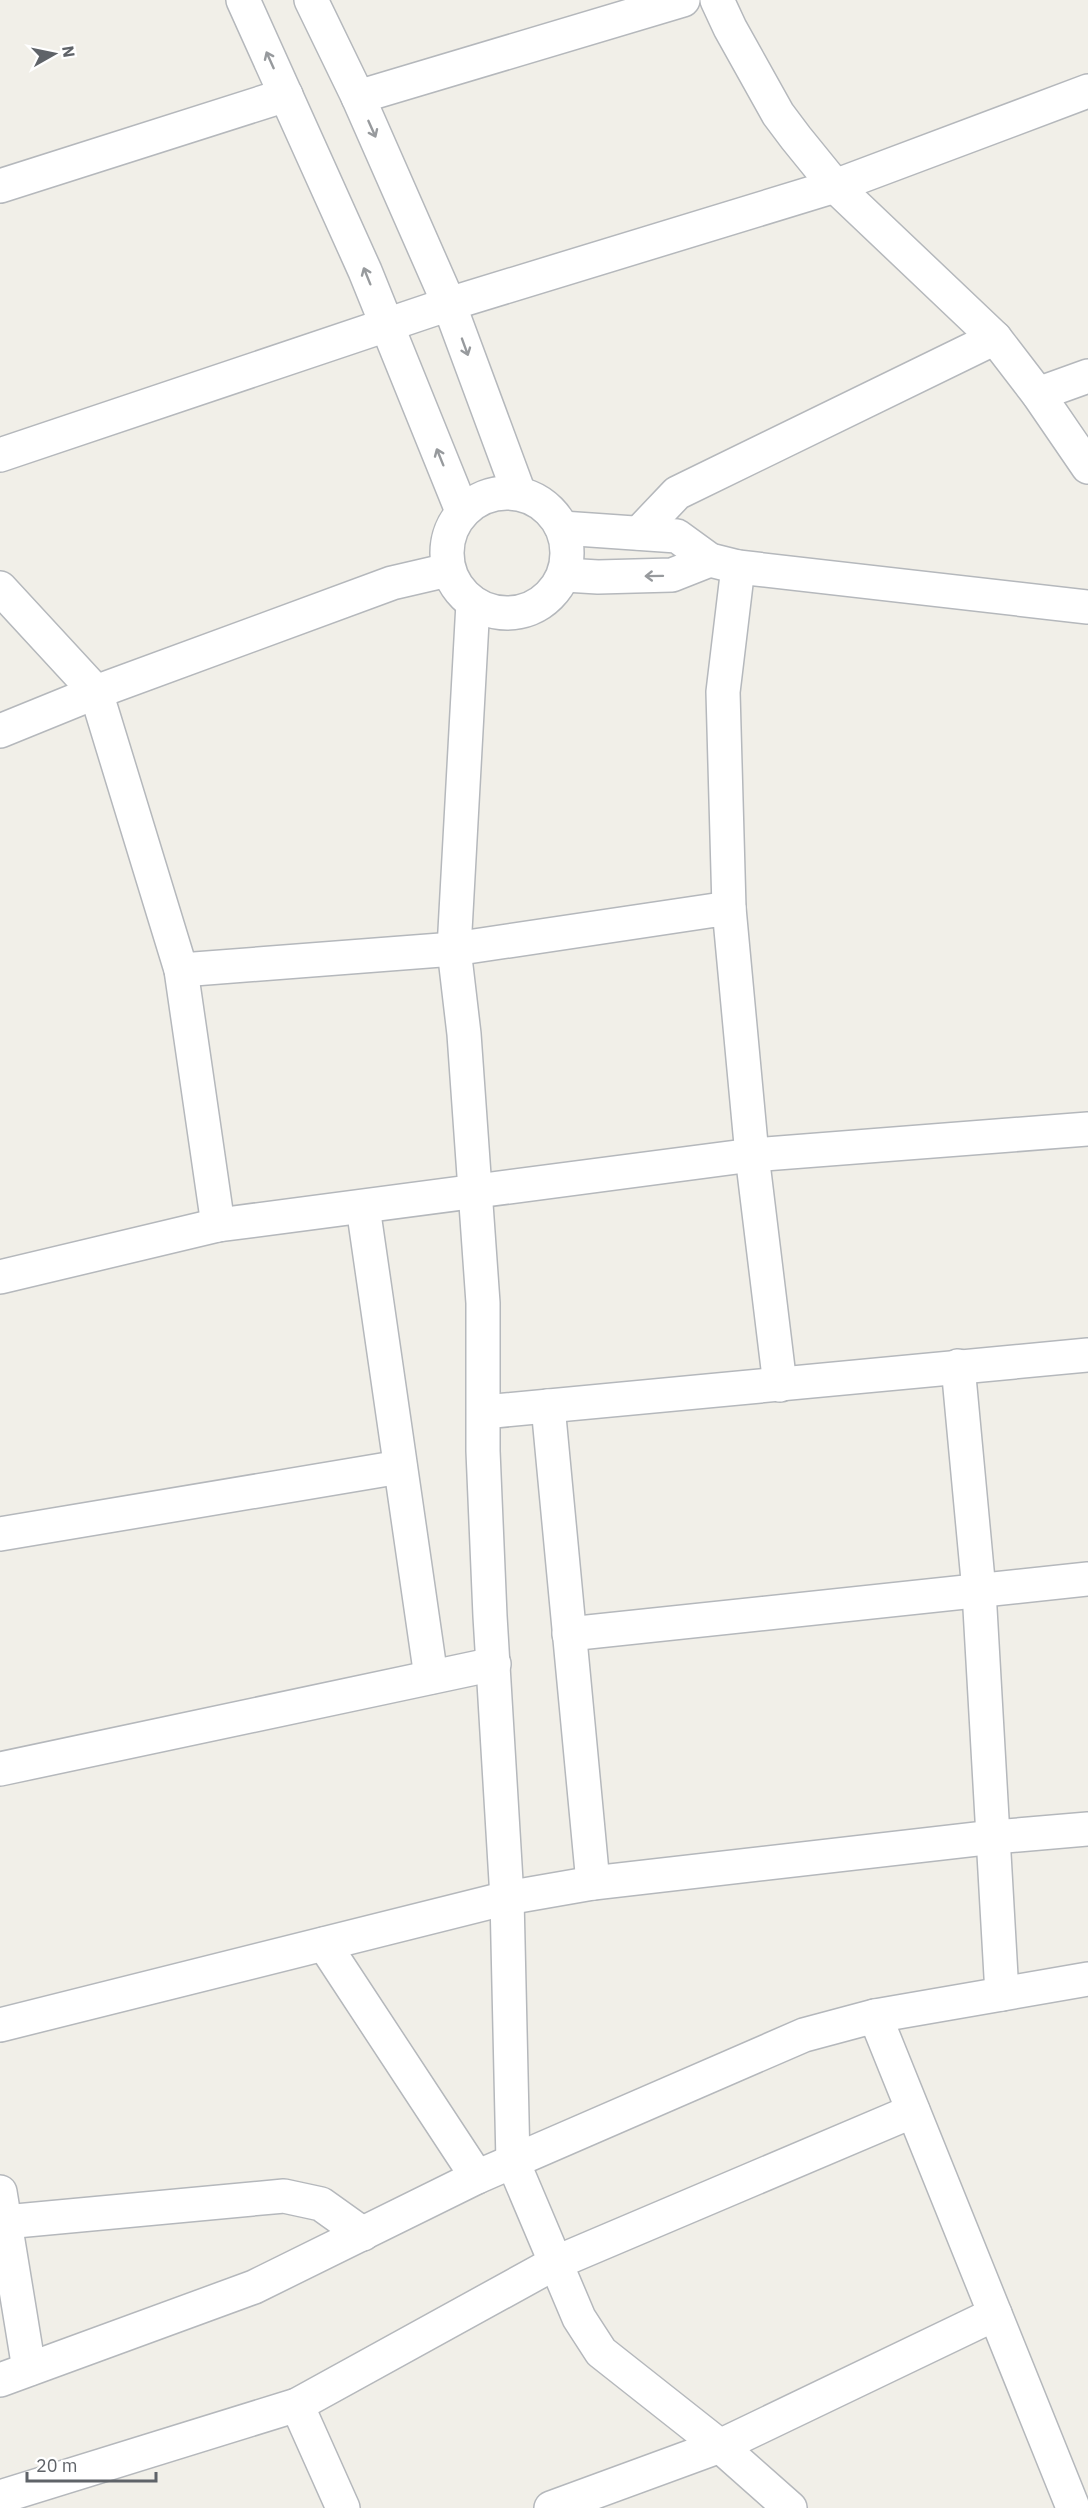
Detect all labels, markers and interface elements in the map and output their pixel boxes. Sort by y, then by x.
north arrow [24,24,84,84]
text: N [58,44,80,59]
one-way arrow [264,51,275,69]
one-way arrow [367,119,378,137]
one-way arrow [361,268,372,286]
one-way arrow [460,337,471,356]
one-way arrow [434,448,445,467]
one-way arrow [645,570,665,581]
scale bar [27,2445,156,2483]
text: 20 m [36,2454,78,2477]

